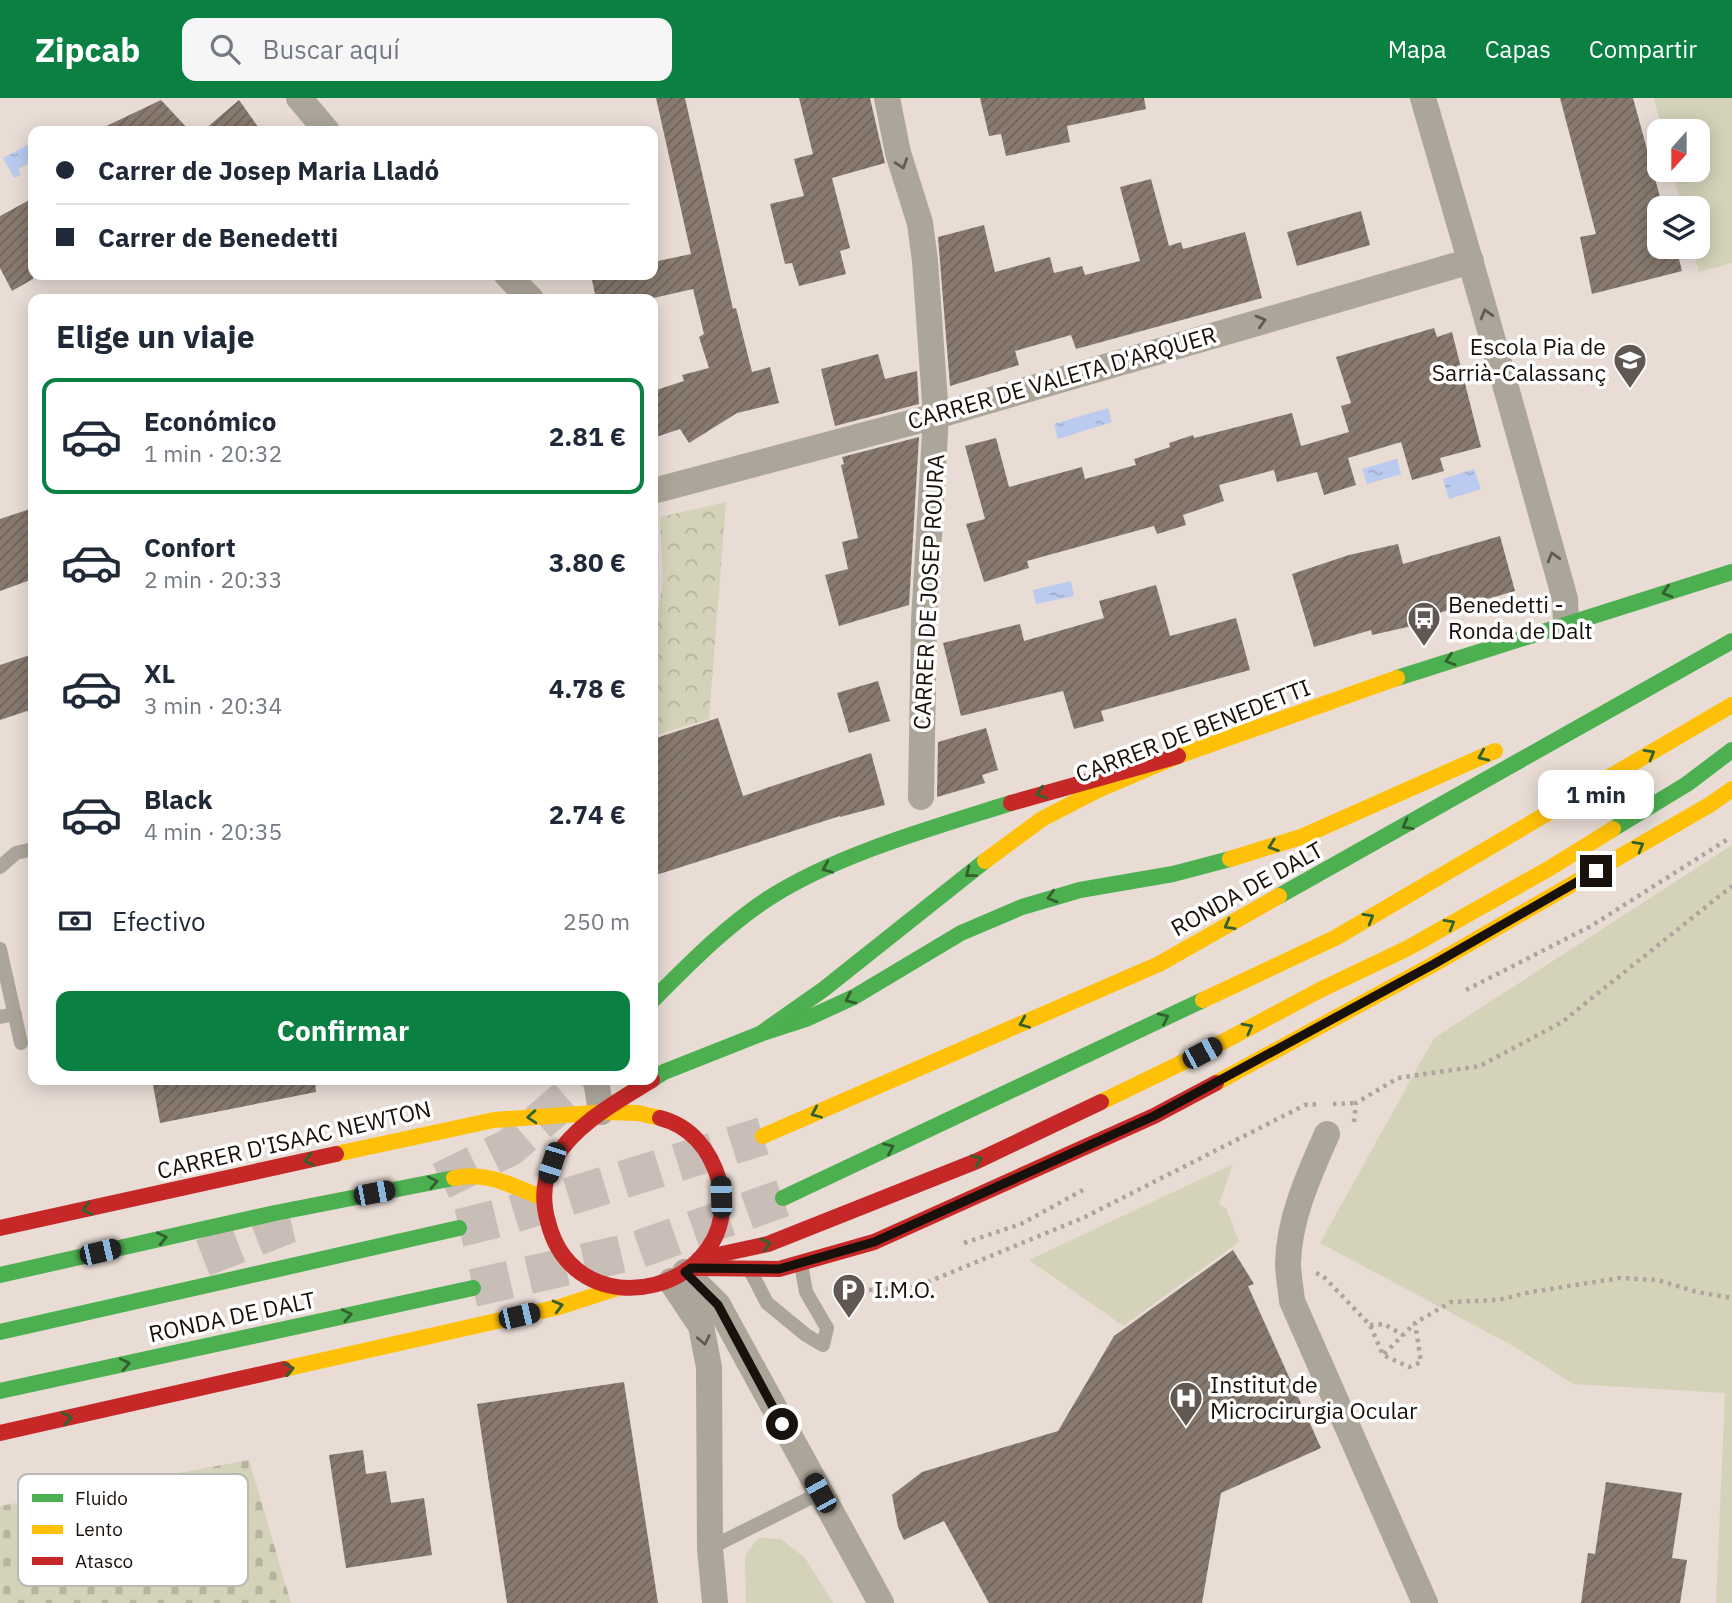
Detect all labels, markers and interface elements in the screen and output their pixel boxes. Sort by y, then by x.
search box [182,18,672,81]
text: Zipcab [35,28,140,71]
icon: search [206,30,244,68]
text: Buscar aquí [262,32,400,66]
text: Mapa [1388,33,1447,65]
text: Capas [1485,33,1551,65]
text: Compartir [1589,33,1697,65]
north arrow [1647,119,1710,182]
map controls [1647,119,1710,259]
text: Carrer de Josep Maria Lladó [98,153,439,187]
one-way arrow [894,158,908,170]
button: layers [1647,196,1710,259]
text: Carrer de Benedetti [98,220,338,254]
one-way arrow [1479,308,1494,320]
text: Elige un viaje [56,315,255,357]
one-way arrow [1254,315,1266,330]
street label: CARRER DE VALETA D'ARQUER [904,319,1220,436]
place label: Escola Pia de Sarrià-Calassanç [1432,331,1606,387]
school or university icon: Escola Pia de Sarrià-Calassanç [1611,341,1649,390]
text: Económico [144,404,276,438]
icon: car [60,405,123,468]
text: 2.81 € [549,419,626,453]
text: 1 min · 20:32 [144,438,282,468]
street label: CARRER DE JOSEP ROURA [906,453,950,731]
text: Confort [144,530,236,564]
icon: car [60,531,123,594]
text: 3.80 € [549,545,626,579]
one-way arrow [1547,551,1561,563]
text: 2 min · 20:33 [144,564,282,594]
one-way arrow [1661,584,1673,599]
place label: Benedetti - Ronda de Dalt [1448,589,1593,645]
bus stop icon: Benedetti - Ronda de Dalt [1405,599,1443,648]
one-way arrow [1444,651,1456,666]
text: XL [144,656,175,690]
icon: car [60,657,123,720]
text: 4.78 € [549,671,626,705]
street label: CARRER DE BENEDETTI [1071,671,1314,789]
text: 3 min · 20:34 [144,690,282,720]
one-way arrow [1477,748,1490,762]
one-way arrow [1642,749,1655,762]
callout: 1 min [1538,770,1654,818]
text: 1 min [1566,779,1626,809]
text: Black [144,782,212,816]
icon: car [60,783,123,846]
one-way arrow [1036,784,1048,799]
text: 2.74 € [549,797,626,831]
text: 4 min · 20:35 [144,816,282,846]
one-way arrow [1402,817,1415,830]
street label: RONDA DE DALT [1165,834,1328,942]
one-way arrow [1268,838,1280,852]
one-way arrow [1631,841,1644,854]
route end [1580,855,1612,887]
one-way arrow [822,860,834,874]
one-way arrow [966,864,978,877]
one-way arrow [1046,889,1058,903]
icon: cash [56,902,94,940]
text: Efectivo [112,904,206,938]
text: 250 m [563,906,630,936]
one-way arrow [1361,913,1374,926]
one-way arrow [1224,917,1237,930]
one-way arrow [1443,919,1455,932]
one-way arrow [845,990,857,1004]
button: Confirmar [56,991,630,1071]
one-way arrow [1157,1012,1169,1026]
one-way arrow [1019,1015,1032,1029]
one-way arrow [1241,1023,1253,1037]
car [1179,1034,1226,1072]
street label: CARRER D'ISAAC NEWTON [154,1093,434,1185]
one-way arrow [810,1105,823,1119]
one-way arrow [527,1109,538,1124]
car [536,1140,569,1186]
one-way arrow [882,1142,894,1156]
one-way arrow [303,1151,315,1166]
one-way arrow [970,1154,982,1168]
one-way arrow [427,1175,439,1190]
car [710,1176,733,1218]
car [352,1179,397,1207]
one-way arrow [81,1200,93,1215]
one-way arrow [156,1232,168,1246]
car [78,1237,123,1267]
one-way arrow [759,1237,771,1252]
parking icon: I.M.O. [830,1271,868,1320]
place label: I.M.O. [874,1274,936,1304]
street label: RONDA DE DALT [146,1284,318,1348]
one-way arrow [552,1300,564,1315]
car [497,1301,542,1331]
one-way arrow [341,1309,353,1324]
one-way arrow [696,1334,711,1346]
one-way arrow [119,1357,131,1372]
one-way arrow [283,1362,295,1377]
place label: Institut de Microcirurgia Ocular [1210,1369,1418,1425]
hospital icon: Institut de Microcirurgia Ocular [1167,1379,1205,1428]
route start [766,1408,798,1440]
one-way arrow [61,1412,73,1427]
car [801,1470,840,1516]
legend [18,1474,248,1586]
text: Fluido [75,1486,128,1510]
text: Lento [75,1517,123,1541]
text: Atasco [75,1549,133,1573]

